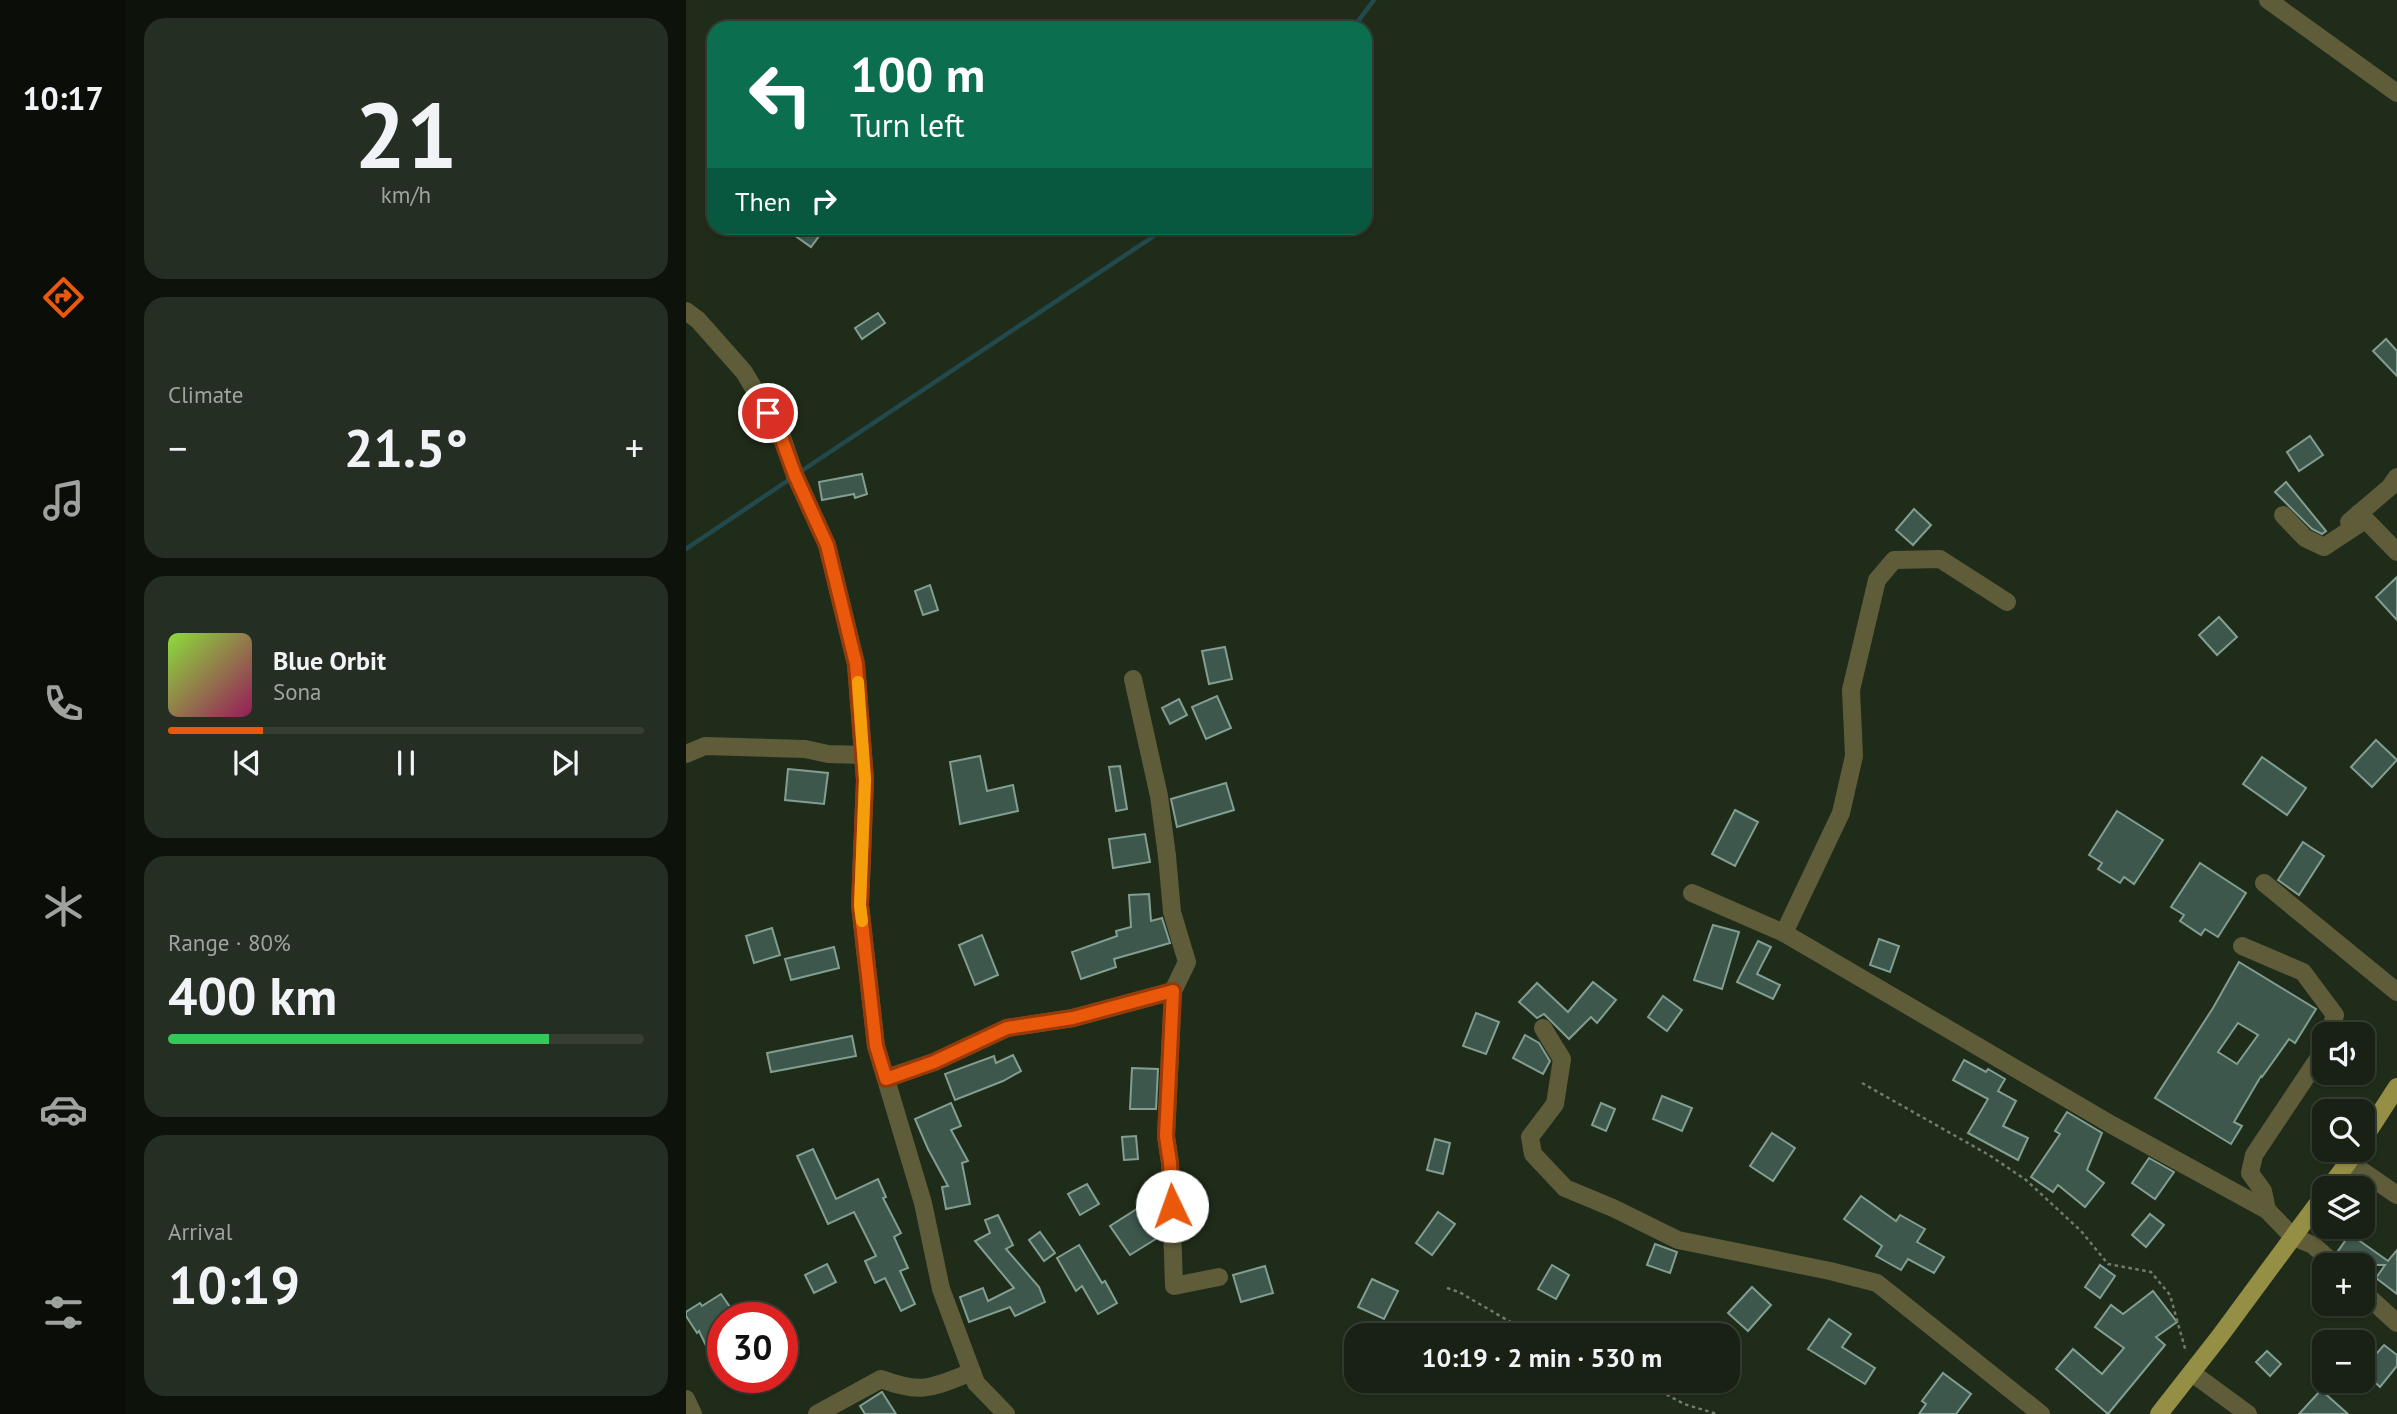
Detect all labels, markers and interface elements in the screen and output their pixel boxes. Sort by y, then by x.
text: 100 m [850,42,985,106]
icon: left [735,49,826,140]
text: 21 [354,75,458,193]
text: 10:17 [22,77,104,119]
text: Turn left [850,104,965,146]
text: km/h [381,180,431,209]
icon: right [805,182,843,220]
text: Then [735,185,791,218]
icon: directions [39,273,88,322]
text: Climate [168,380,243,409]
pin [738,383,798,443]
icon: arrive [749,394,787,432]
text: 21.5° [344,414,468,481]
text: − [168,423,187,472]
text: + [625,423,644,472]
icon: music [39,476,88,525]
text: Blue Orbit [273,644,386,677]
text: Sona [273,677,322,706]
icon: phone [39,679,88,728]
icon: previous [228,744,266,782]
icon: pause [387,744,425,782]
icon: next [546,744,584,782]
icon: climate [39,882,88,931]
text: Range · 80% [168,928,291,957]
text: 400 km [168,962,337,1029]
map controls [2312,1022,2375,1393]
button: sound [2312,1022,2375,1085]
icon: car [39,1085,88,1134]
button: search [2312,1099,2375,1162]
position arrow [1135,1169,1209,1243]
button: layers [2312,1176,2375,1239]
text: Arrival [168,1217,232,1246]
text: 10:19 [168,1251,300,1318]
button: + [2312,1253,2375,1316]
icon: filters [39,1288,88,1337]
speed limit sign: 30 [707,1302,798,1393]
button: − [2312,1330,2375,1393]
text: 10:19 · 2 min · 530 m [1422,1341,1662,1374]

